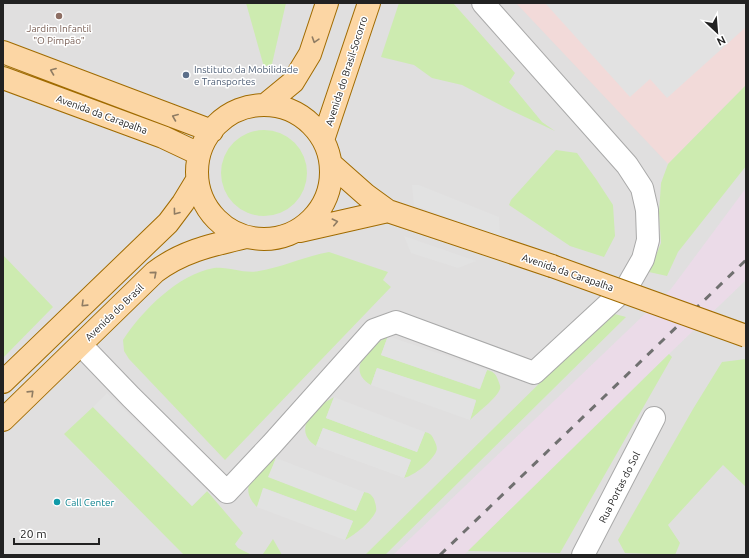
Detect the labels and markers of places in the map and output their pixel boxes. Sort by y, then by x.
marker: Jardim Infantil "O Pimpão" [54,11,64,21]
place label: Jardim Infantil "O Pimpão" [27,23,92,46]
place label: Instituto da Mobilidade e Transportes [194,64,298,87]
marker: Instituto da Mobilidade e Transportes [181,70,191,80]
marker: Call Center [52,497,62,507]
place label: Call Center [65,497,115,508]

